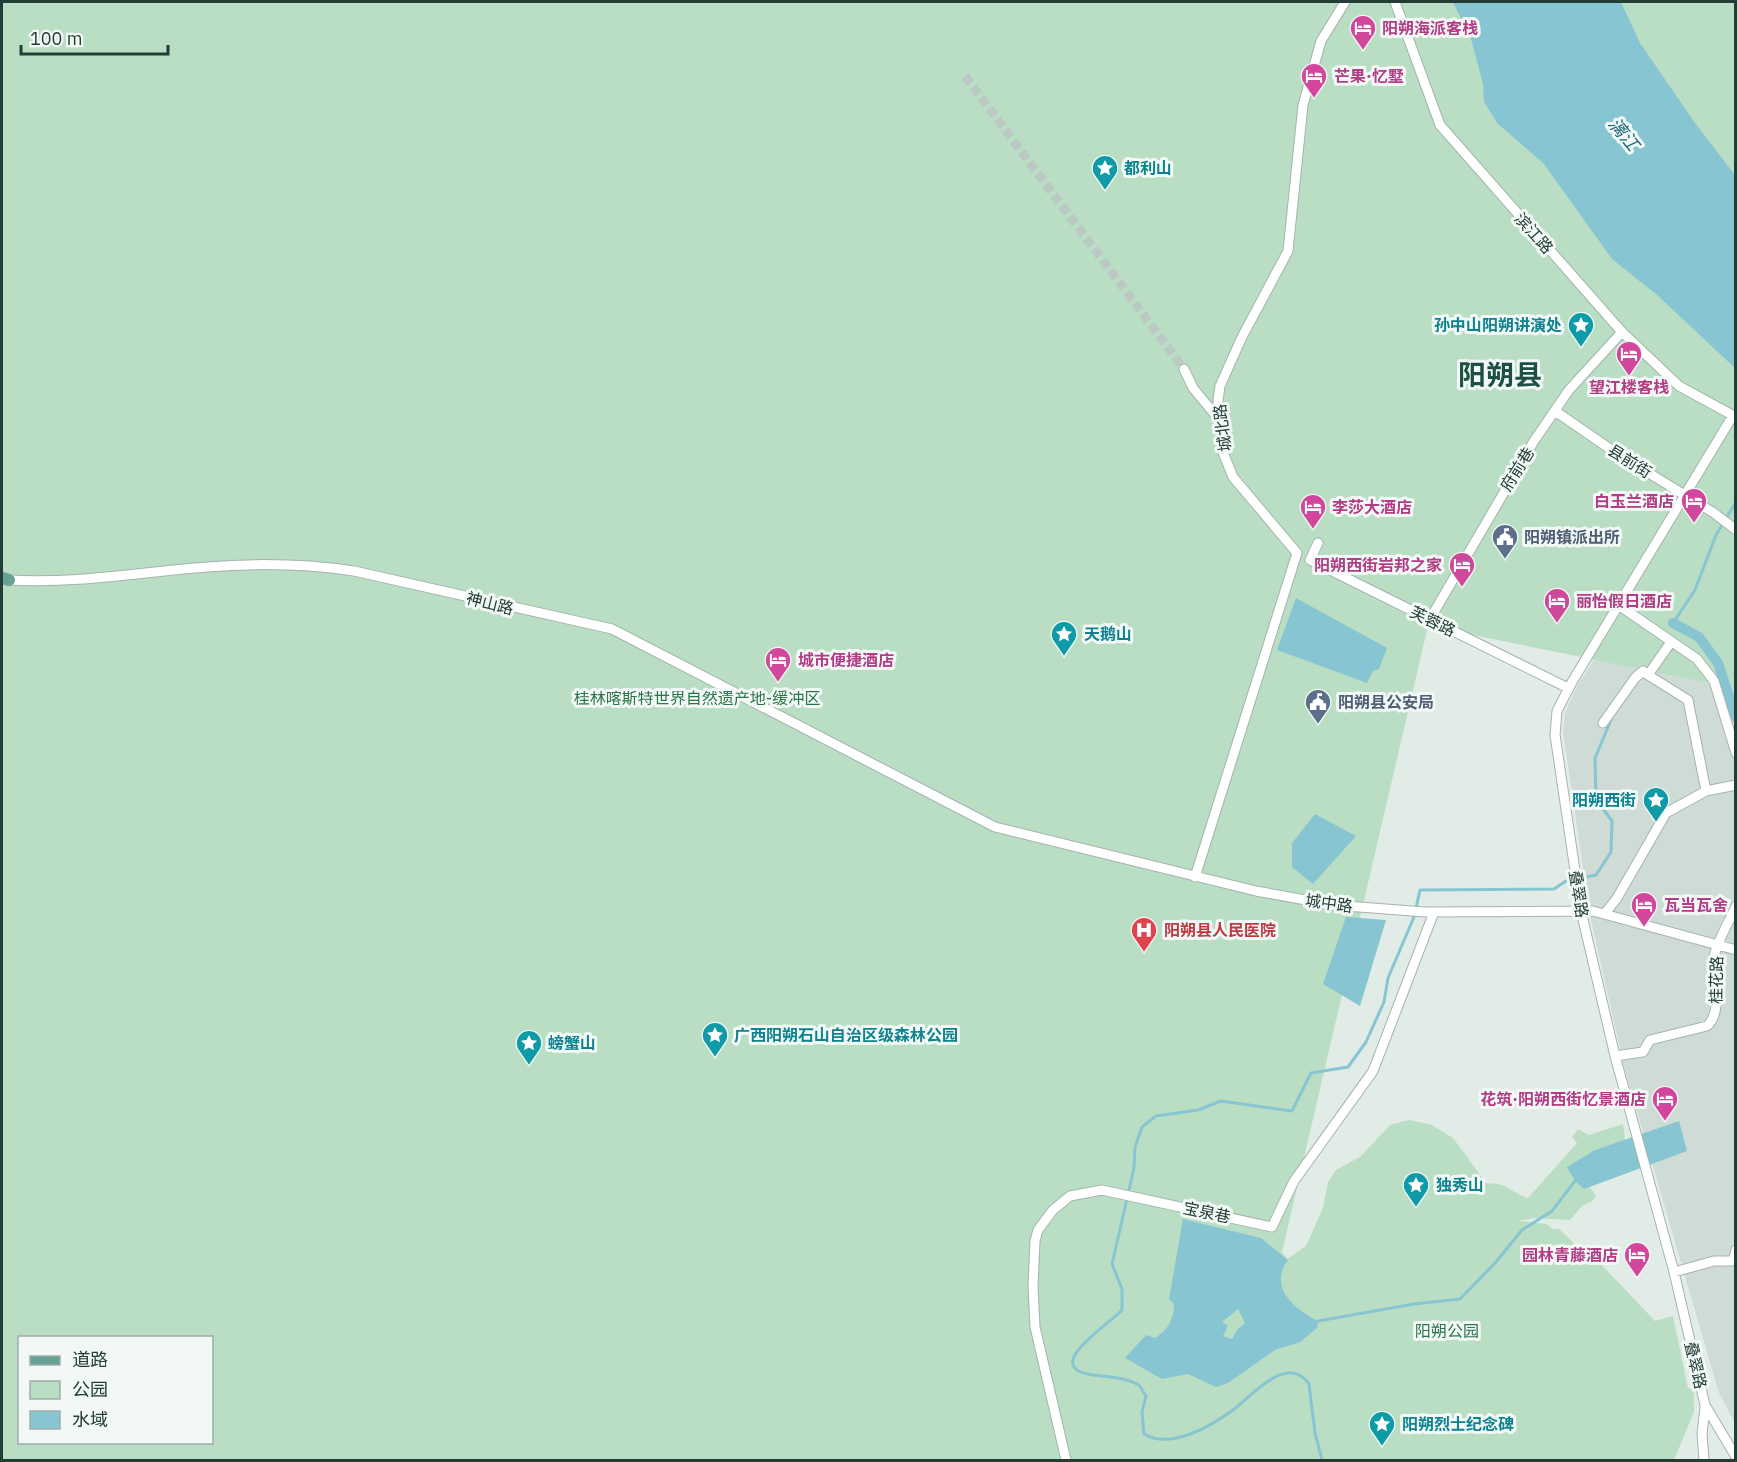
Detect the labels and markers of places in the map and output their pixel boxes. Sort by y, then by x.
hotel icon: 阳朔海派客栈 [1348,13,1378,51]
place label: 阳朔海派客栈 [1382,18,1478,38]
hotel icon: 芒果·忆墅 [1299,61,1329,99]
place label: 芒果·忆墅 [1334,66,1404,86]
place icon: 都利山 [1090,153,1120,191]
place label: 都利山 [1124,158,1172,178]
place icon: 孙中山阳朔讲演处 [1566,310,1596,348]
place label: 孙中山阳朔讲演处 [1434,315,1562,335]
hotel icon: 望江楼客栈 [1614,339,1644,377]
place label: 望江楼客栈 [1589,377,1669,397]
hotel icon: 白玉兰酒店 [1679,486,1709,524]
place label: 白玉兰酒店 [1594,491,1674,511]
hotel icon: 李莎大酒店 [1298,492,1328,530]
place label: 李莎大酒店 [1332,497,1412,517]
public building icon: 阳朔镇派出所 [1490,522,1520,560]
place label: 阳朔镇派出所 [1524,527,1620,547]
hotel icon: 阳朔西街岩邦之家 [1447,550,1477,588]
place label: 阳朔西街岩邦之家 [1314,555,1442,575]
hotel icon: 丽怡假日酒店 [1542,586,1572,624]
place label: 丽怡假日酒店 [1576,591,1672,611]
place icon: 天鹅山 [1049,619,1079,657]
place label: 天鹅山 [1084,624,1132,644]
hotel icon: 城市便捷酒店 [763,645,793,683]
place label: 城市便捷酒店 [798,650,894,670]
public building icon: 阳朔县公安局 [1303,687,1333,725]
place label: 阳朔县公安局 [1338,692,1434,712]
place icon: 阳朔西街 [1641,785,1671,823]
place label: 阳朔西街 [1572,790,1636,810]
hotel icon: 瓦当瓦舍 [1629,890,1659,928]
place label: 瓦当瓦舍 [1664,895,1728,915]
hospital icon: 阳朔县人民医院 [1129,915,1159,953]
place label: 阳朔县人民医院 [1164,920,1276,940]
place icon: 广西阳朔石山自治区级森林公园 [700,1020,730,1058]
place label: 广西阳朔石山自治区级森林公园 [734,1025,958,1045]
place icon: 螃蟹山 [514,1028,544,1066]
place label: 螃蟹山 [548,1033,596,1053]
hotel icon: 花筑·阳朔西街忆景酒店 [1650,1084,1680,1122]
place label: 花筑·阳朔西街忆景酒店 [1480,1089,1646,1109]
place icon: 独秀山 [1401,1170,1431,1208]
place label: 独秀山 [1436,1175,1484,1195]
hotel icon: 园林青藤酒店 [1622,1240,1652,1278]
place label: 园林青藤酒店 [1522,1245,1618,1265]
place icon: 阳朔烈士纪念碑 [1367,1409,1397,1447]
place label: 阳朔烈士纪念碑 [1402,1414,1514,1434]

